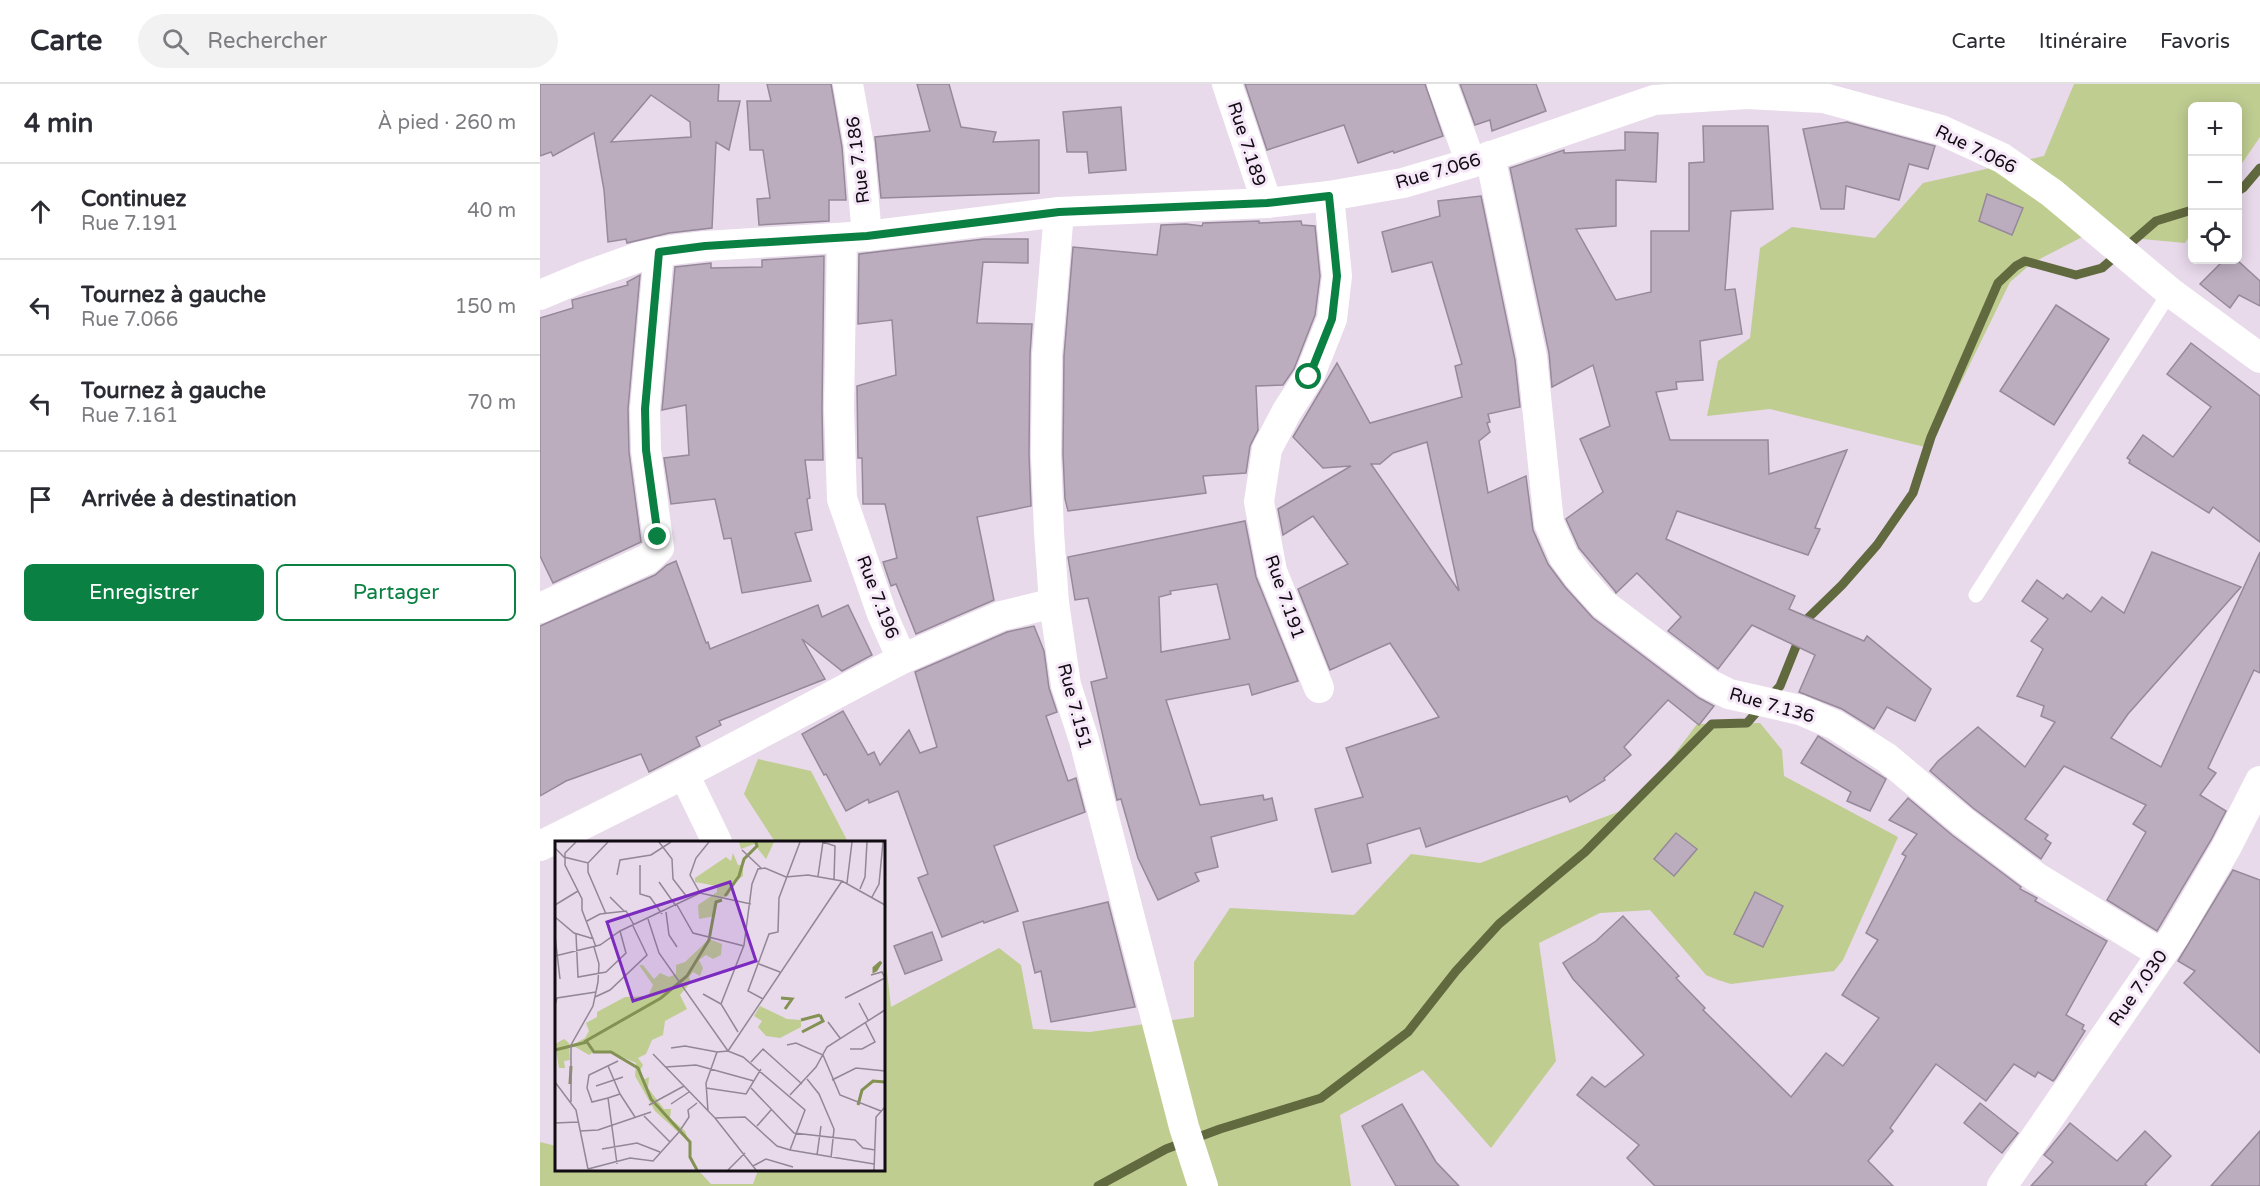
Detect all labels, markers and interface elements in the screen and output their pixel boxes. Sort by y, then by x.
search box [138,14,558,68]
text: Carte [30,24,102,58]
icon: search [159,25,192,58]
text: Rechercher [207,28,327,54]
text: Carte [1952,29,2006,54]
text: Itinéraire [2039,29,2127,54]
text: Favoris [2160,29,2230,54]
street label: Rue 7.189 [1223,99,1271,189]
map controls [2188,102,2242,264]
button: + [2188,102,2242,156]
text: 4 min [24,108,93,139]
text: À pied · 260 m [378,111,516,135]
street label: Rue 7.186 [842,115,874,205]
street label: Rue 7.066 [1932,120,2020,178]
street label: Rue 7.066 [1393,148,1483,194]
button: − [2188,156,2242,210]
text: Continuez [81,186,186,212]
icon: ahead [24,195,57,228]
text: 40 m [467,199,516,223]
button: locate [2188,210,2242,264]
text: Rue 7.191 [81,212,178,236]
text: Tournez à gauche [81,282,266,308]
icon: left [24,291,57,324]
text: 150 m [455,295,516,319]
text: Rue 7.066 [81,308,178,332]
route start [1295,363,1321,389]
text: Tournez à gauche [81,378,266,404]
icon: left [24,387,57,420]
text: 70 m [467,391,516,415]
text: Rue 7.161 [81,404,178,428]
icon: arrive [24,483,57,516]
text: Arrivée à destination [81,486,297,512]
route end [644,523,670,549]
street label: Rue 7.196 [852,552,904,642]
street label: Rue 7.191 [1260,552,1310,642]
button: Enregistrer [24,564,264,621]
button: Partager [276,564,516,621]
street label: Rue 7.151 [1053,661,1097,751]
street label: Rue 7.136 [1727,682,1817,728]
inset map [555,841,885,1171]
street label: Rue 7.030 [2104,946,2172,1030]

